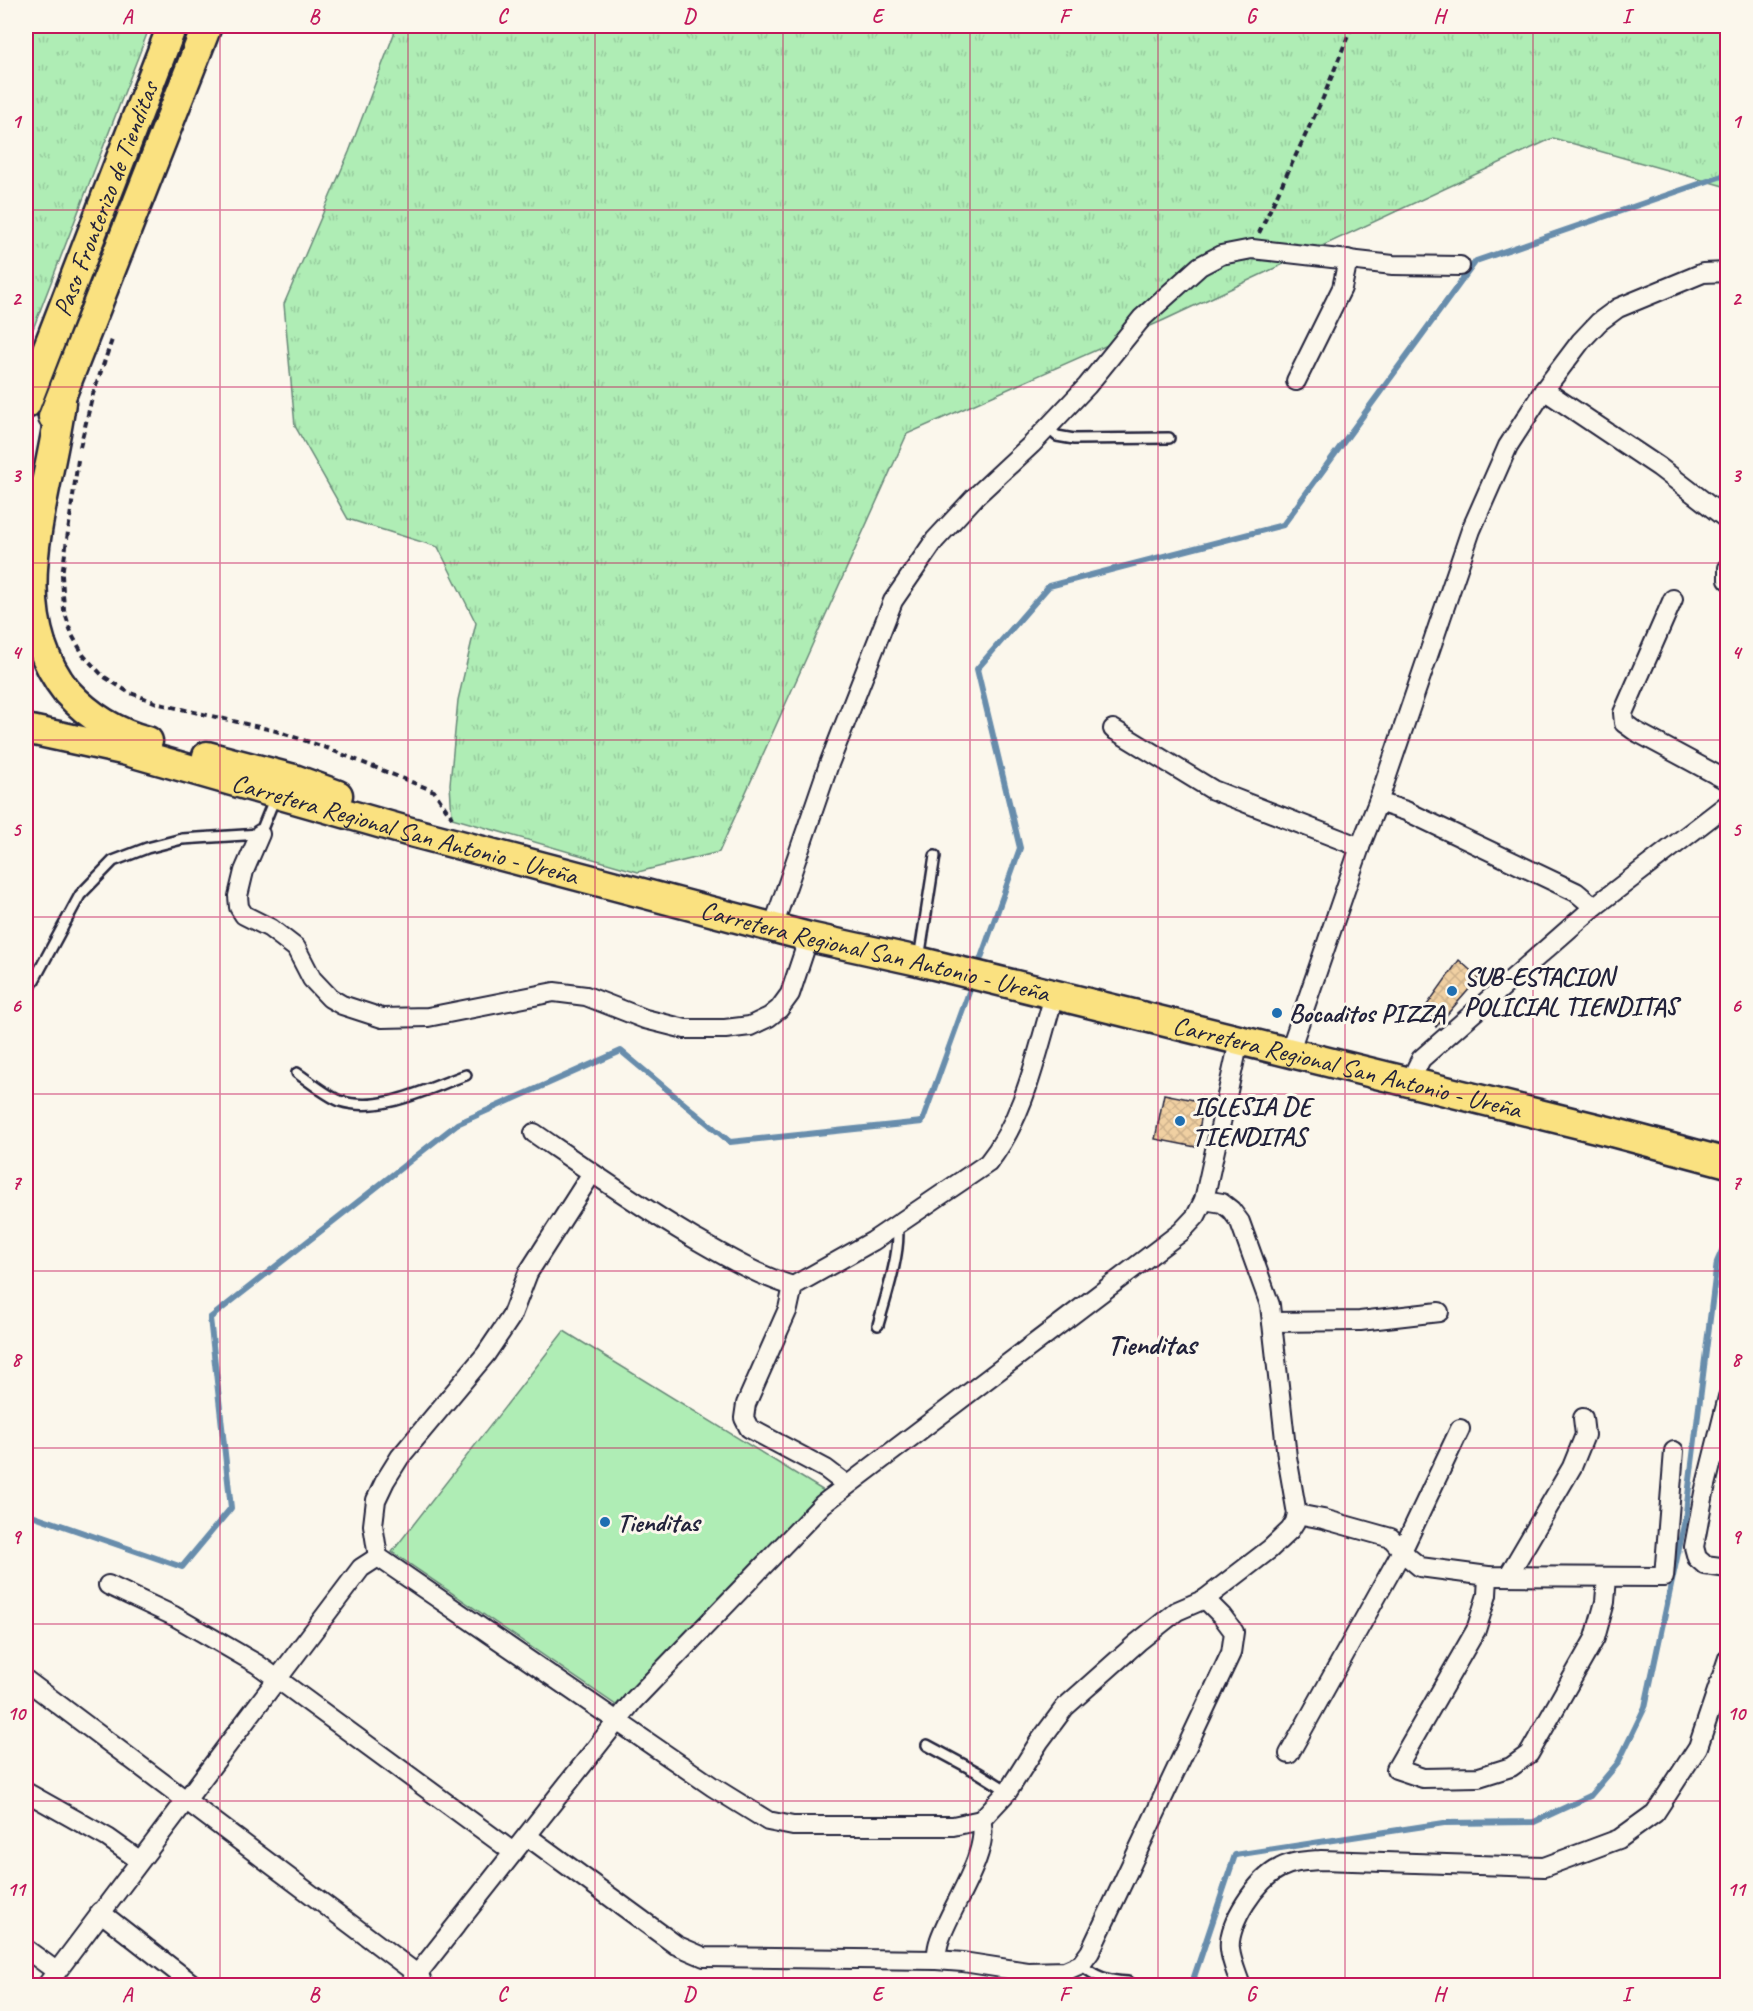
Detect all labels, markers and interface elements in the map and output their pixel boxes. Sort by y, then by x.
text: A [122,4,134,29]
text: B [309,4,321,29]
text: C [497,4,509,29]
text: D [683,4,697,29]
text: E [872,4,886,29]
text: F [1059,4,1073,29]
text: G [1246,4,1259,29]
text: H [1433,4,1448,29]
text: I [1622,4,1635,29]
street label: Paso Fronterizo de Tienditas [46,75,167,321]
text: 1 [12,109,23,134]
text: 1 [1732,109,1743,134]
text: 2 [12,286,23,311]
text: 2 [1732,286,1743,311]
text: 3 [12,463,23,488]
text: 3 [1732,463,1743,488]
text: 4 [12,640,24,665]
text: 4 [1732,640,1744,665]
street label: Carretera Regional San Antonio - Ureña [228,766,583,893]
text: 5 [12,817,23,842]
text: 5 [1732,817,1743,842]
street label: Carretera Regional San Antonio - Ureña [697,893,1054,1010]
place label: SUB-ESTACION POLICIAL TIENDITAS [1464,960,1681,1023]
marker: SUB-ESTACION POLICIAL TIENDITAS [1445,984,1459,998]
text: 6 [11,993,22,1018]
text: 6 [1731,993,1742,1018]
place label: Bocaditos PIZZA [1289,997,1446,1030]
marker: Bocaditos PIZZA [1270,1006,1284,1020]
street label: Carretera Regional San Antonio - Ureña [1170,1008,1526,1126]
place label: IGLESIA DE TIENDITAS [1192,1090,1316,1153]
marker: IGLESIA DE TIENDITAS [1173,1114,1187,1128]
text: 7 [12,1170,23,1195]
text: 7 [1732,1170,1743,1195]
district label: Tienditas [1108,1327,1200,1362]
text: 8 [12,1347,24,1372]
text: 8 [1732,1347,1744,1372]
place label: Tienditas [617,1506,702,1539]
marker: Tienditas [598,1515,612,1529]
text: 9 [12,1524,23,1549]
text: 9 [1732,1524,1743,1549]
text: 10 [7,1701,27,1726]
text: 10 [1727,1701,1747,1726]
text: 11 [7,1877,27,1902]
text: 11 [1727,1877,1747,1902]
text: A [122,1982,134,2007]
text: B [309,1982,321,2007]
text: C [497,1982,509,2007]
text: D [683,1982,697,2007]
text: E [872,1982,886,2007]
text: F [1059,1982,1073,2007]
text: G [1246,1982,1259,2007]
text: H [1433,1982,1448,2007]
text: I [1622,1982,1635,2007]

